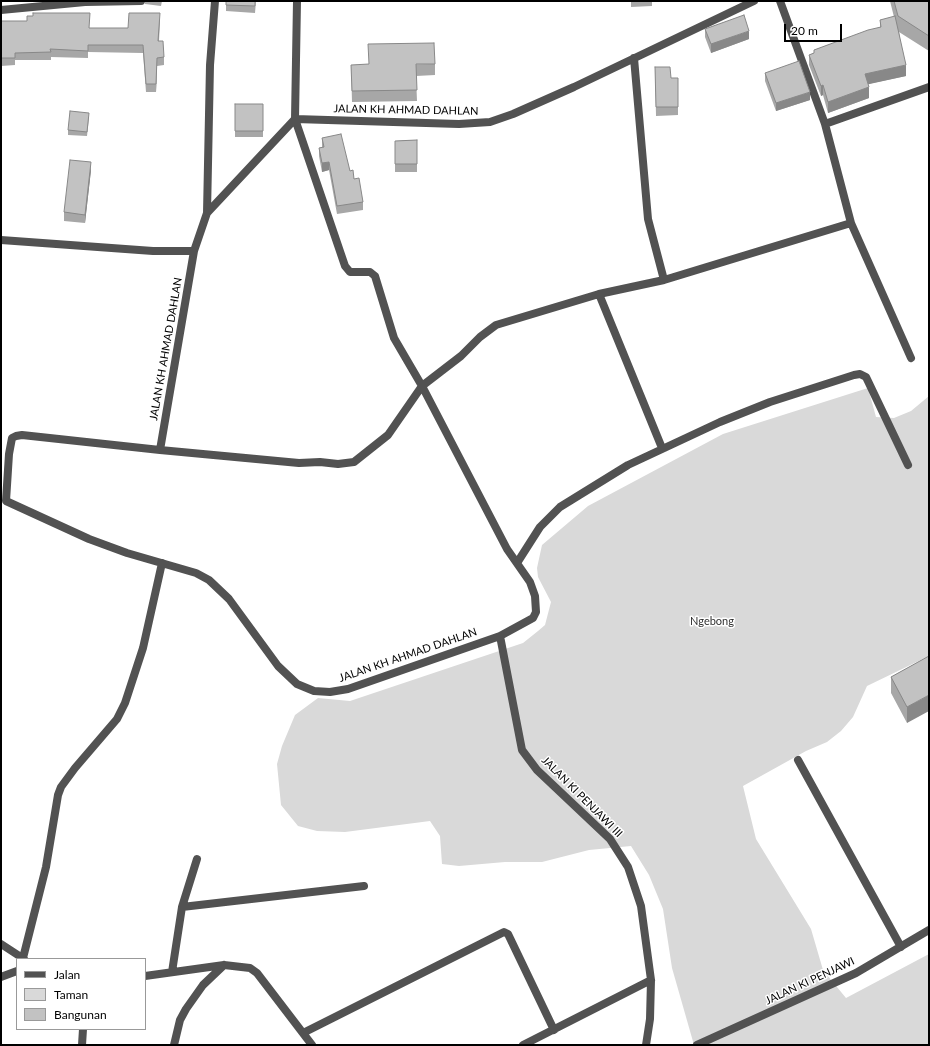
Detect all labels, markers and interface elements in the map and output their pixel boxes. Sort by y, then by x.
scale bar [786,16,844,42]
text: 20 m [791,23,818,38]
street label: JALAN KH AHMAD DAHLAN [333,102,479,118]
street label: JALAN KH AHMAD DAHLAN [147,276,185,422]
park label: Ngebong [690,614,734,628]
street label: JALAN KH AHMAD DAHLAN [337,625,479,685]
street label: JALAN KI PENJAWI III [539,754,625,840]
street label: JALAN KI PENJAWI [763,955,857,1007]
legend [16,958,146,1030]
text: Jalan [54,967,80,982]
text: Taman [54,987,88,1002]
text: Bangunan [54,1007,107,1022]

